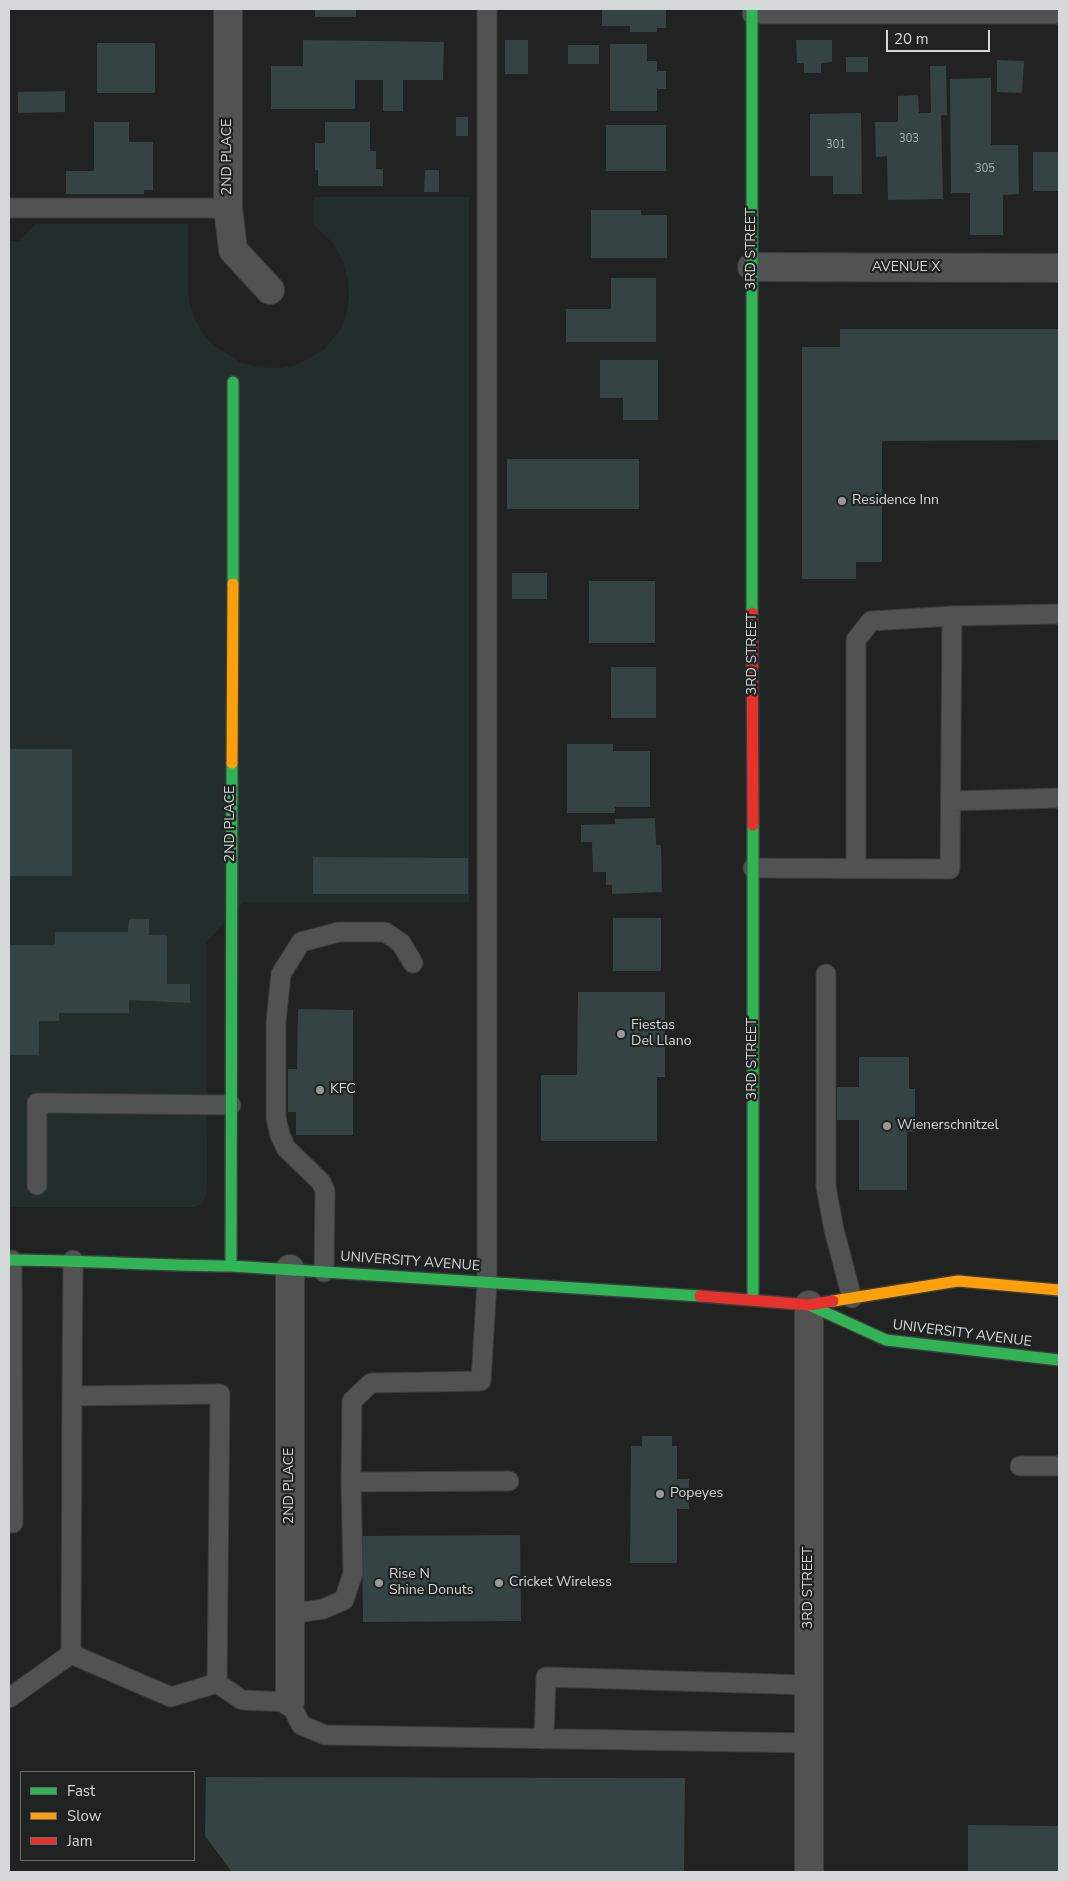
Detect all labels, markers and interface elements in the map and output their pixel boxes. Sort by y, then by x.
scale bar [888,20,992,52]
text: 20 m [894,29,929,49]
street label: 2ND PLACE [220,119,236,195]
house number: 303 [899,132,919,146]
house number: 301 [826,138,846,152]
house number: 305 [975,162,995,176]
street label: 3RD STREET [744,208,760,290]
street label: AVENUE X [872,260,940,276]
place label: Residence Inn [852,493,939,509]
marker: Residence Inn [836,495,848,507]
street label: 3RD STREET [745,613,761,695]
street label: 2ND PLACE [223,786,239,862]
place label: Fiestas Del Llano [631,1018,691,1050]
street label: 3RD STREET [745,1018,761,1100]
marker: Fiestas Del Llano [615,1028,627,1040]
place label: KFC [330,1082,356,1098]
marker: KFC [314,1084,326,1096]
place label: Wienerschnitzel [897,1118,999,1134]
marker: Wienerschnitzel [881,1120,893,1132]
street label: UNIVERSITY AVENUE [340,1249,480,1275]
street label: UNIVERSITY AVENUE [892,1317,1032,1351]
street label: 2ND PLACE [282,1448,298,1524]
place label: Popeyes [670,1486,723,1502]
marker: Popeyes [654,1488,666,1500]
street label: 3RD STREET [801,1547,817,1629]
place label: Rise N Shine Donuts [389,1567,473,1600]
place label: Cricket Wireless [509,1575,612,1591]
marker: Rise N Shine Donuts [373,1577,385,1589]
marker: Cricket Wireless [493,1577,505,1589]
legend [20,1771,195,1861]
text: Fast [67,1781,95,1801]
text: Slow [67,1806,101,1826]
text: Jam [67,1831,93,1851]

